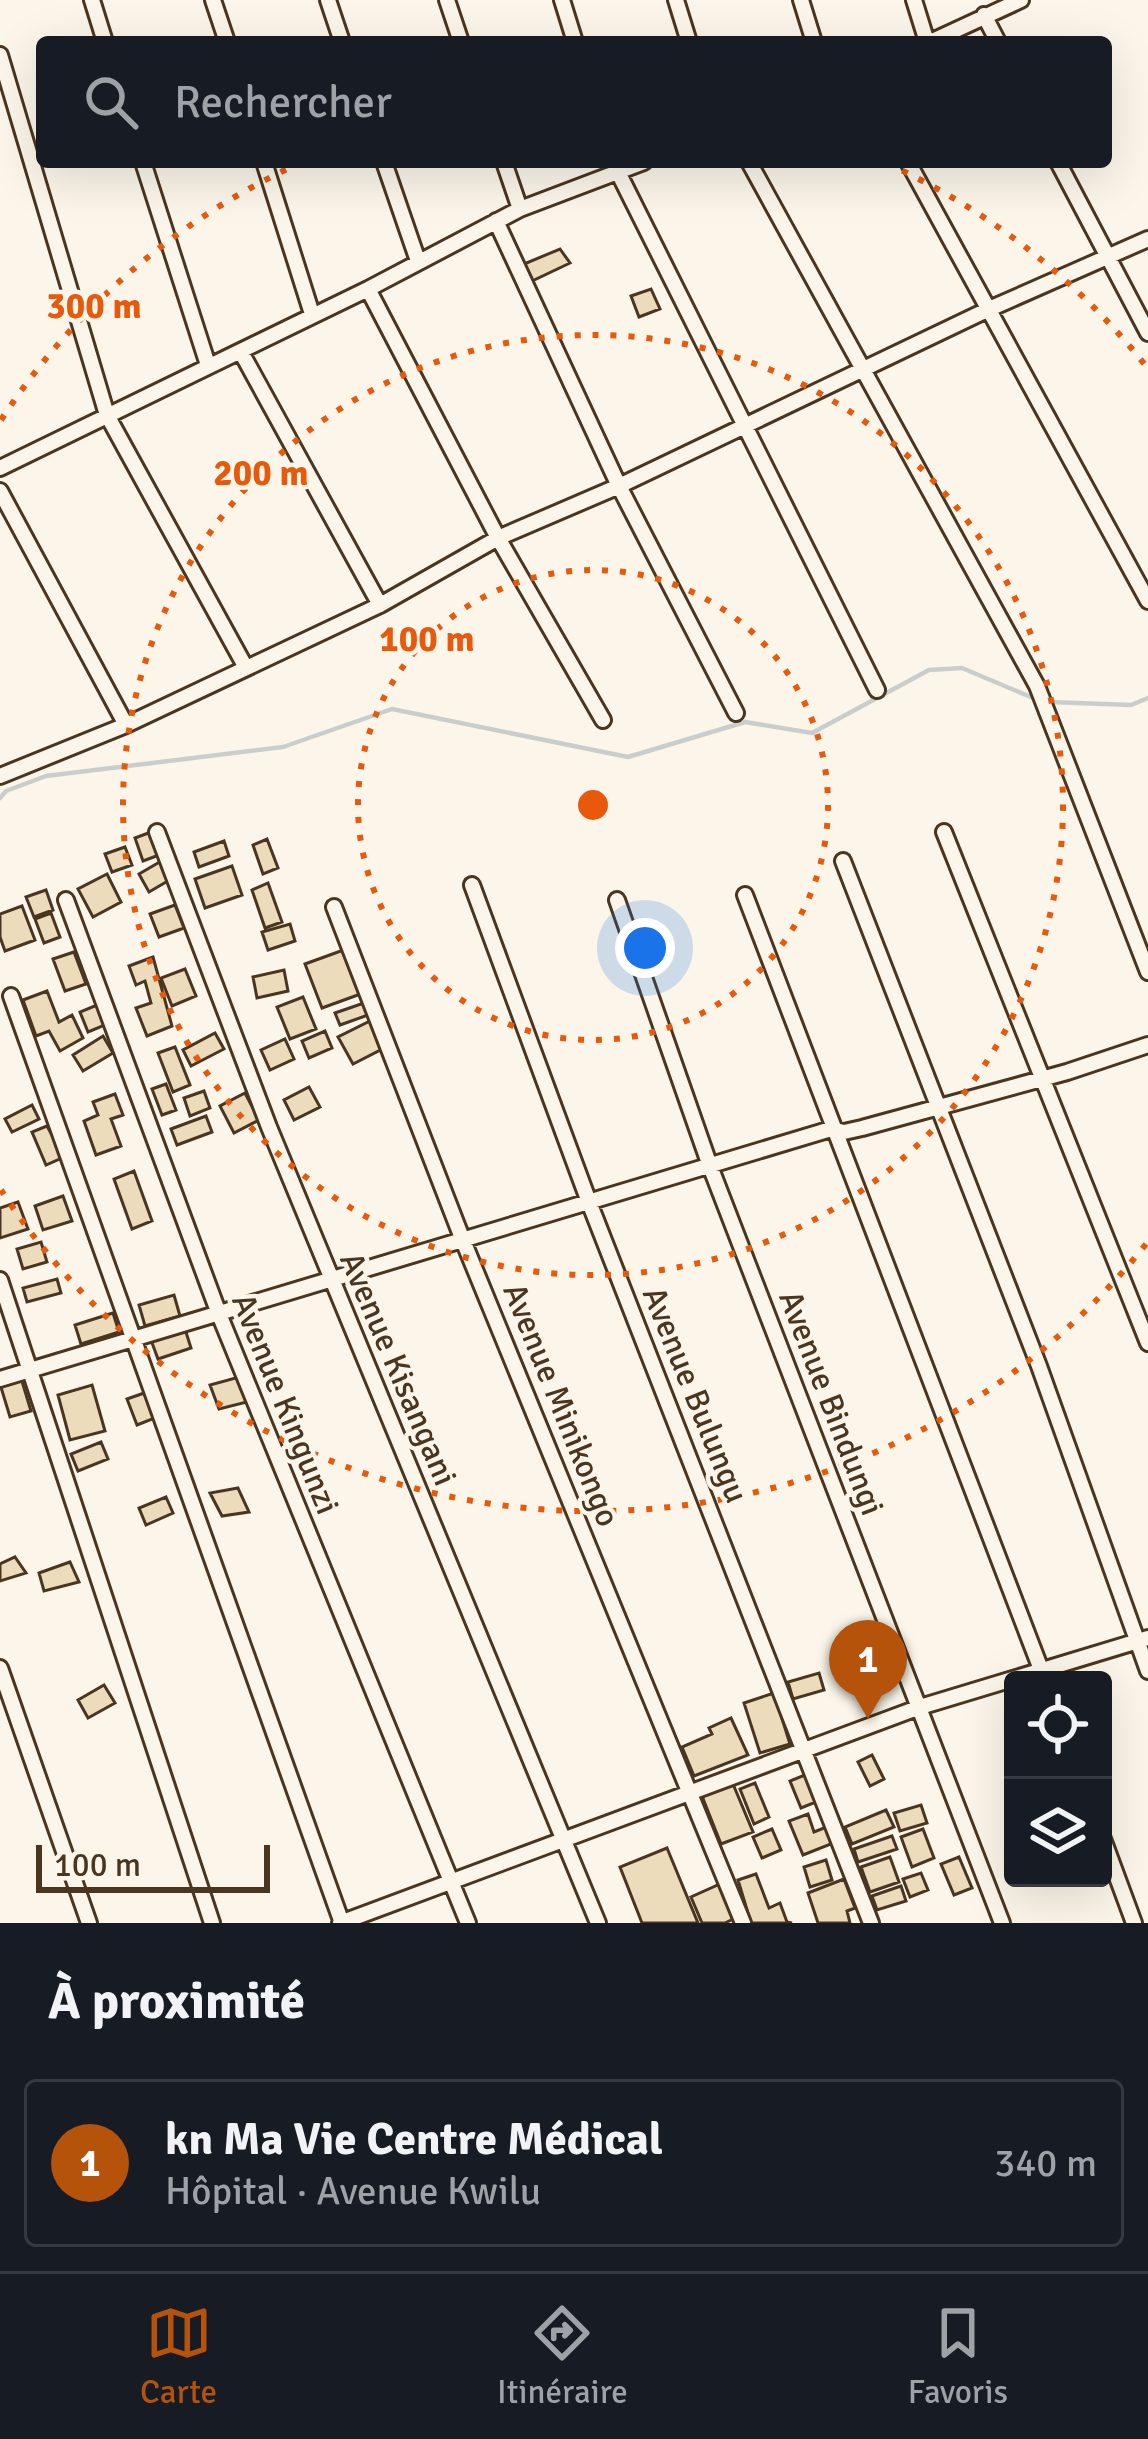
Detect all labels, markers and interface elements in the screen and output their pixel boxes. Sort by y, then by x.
search box [36,36,1112,168]
icon: search [78,69,144,135]
text: Rechercher [174,75,392,130]
text: 300 m [46,284,142,329]
text: 200 m [213,451,309,496]
text: 100 m [379,617,475,662]
centre of rings [572,784,614,826]
your location [615,918,675,978]
street label: Avenue Kisangani [330,1246,466,1492]
street label: Avenue Minikongo [494,1277,628,1533]
street label: Avenue Bulungu [633,1281,757,1509]
street label: Avenue Bindungi [769,1285,893,1521]
street label: Avenue Kingunzi [222,1288,348,1520]
pin: 1 [829,1620,907,1719]
map controls [1004,1671,1112,1887]
button: locate [1004,1671,1112,1779]
button: layers [1004,1779,1112,1887]
scale bar [36,1839,270,1892]
text: 100 m [54,1845,141,1886]
text: À proximité [48,1970,305,2033]
text: kn Ma Vie Centre Médical [165,2112,663,2167]
text: 1 [79,2139,101,2187]
text: 340 m [994,2139,1097,2187]
text: Hôpital · Avenue Kwilu [165,2167,541,2215]
tab: Carte [140,2300,217,2413]
tab: Itinéraire [497,2300,628,2413]
tab: Favoris [908,2300,1008,2413]

